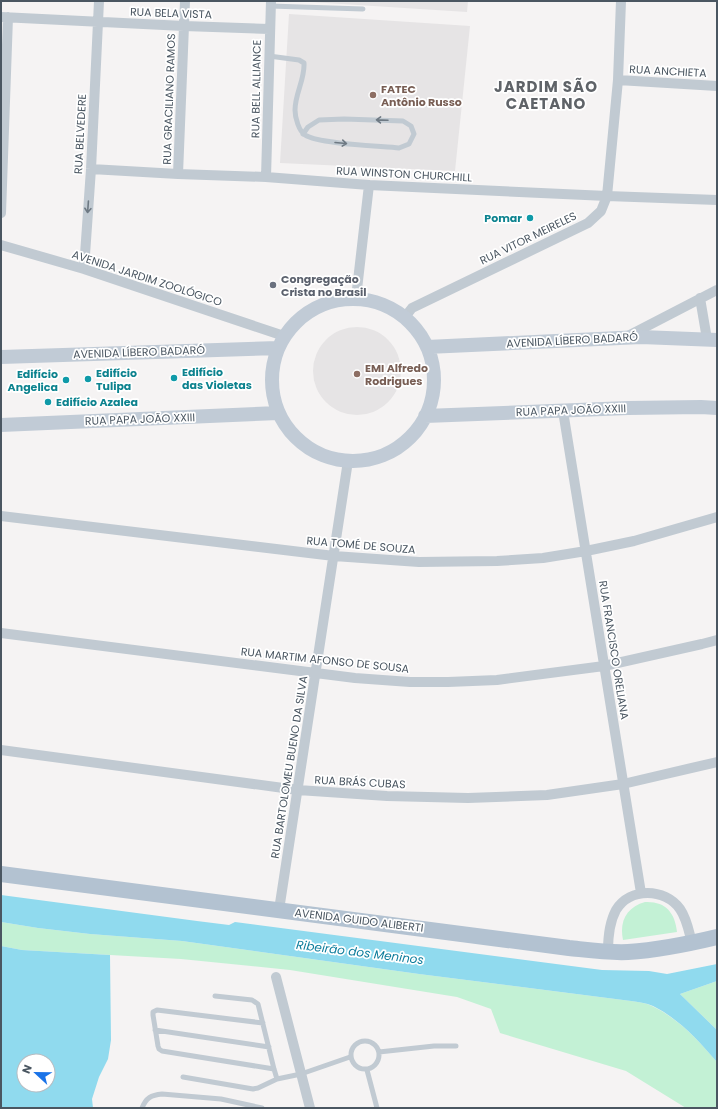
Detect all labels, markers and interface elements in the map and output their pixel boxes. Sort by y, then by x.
street label: RUA BELA VISTA [130,4,213,22]
street label: RUA GRACILIANO RAMOS [159,33,179,165]
street label: RUA BELL ALLIANCE [247,40,265,138]
street label: RUA ANCHIETA [629,61,708,81]
district label: JARDIM SÃO CAETANO [494,76,598,114]
place label: FATEC Antônio Russo [381,81,462,110]
marker: FATEC Antônio Russo [368,90,378,100]
street label: RUA BELVEDERE [70,93,90,175]
one-way arrow [376,117,389,124]
one-way arrow [334,139,347,146]
street label: RUA WINSTON CHURCHILL [336,162,473,186]
one-way arrow [84,200,91,213]
street label: RUA VITOR MEIRELES [477,208,579,268]
place label: Pomar [484,210,522,226]
marker: Pomar [525,213,535,223]
street label: AVENIDA JARDIM ZOOLÓGICO [70,246,224,310]
place label: Congregação Crista no Brasil [281,271,367,300]
marker: Congregação Crista no Brasil [268,280,278,290]
street label: AVENIDA LÍBERO BADARÓ [506,329,639,351]
street label: AVENIDA LÍBERO BADARÓ [73,342,206,362]
place label: EMI Alfredo Rodrigues [365,360,428,389]
place label: Edifício das Violetas [182,364,252,393]
place label: Edifício Tulipa [96,365,137,394]
place label: Edifício Angelica [8,366,58,395]
marker: EMI Alfredo Rodrigues [352,369,362,379]
marker: Edifício das Violetas [169,373,179,383]
marker: Edifício Tulipa [83,374,93,384]
marker: Edifício Angelica [61,375,71,385]
place label: Edifício Azalea [56,394,138,410]
marker: Edifício Azalea [43,397,53,407]
street label: RUA PAPA JOÃO XXIII [516,400,626,420]
street label: RUA PAPA JOÃO XXIII [85,409,195,429]
street label: RUA TOMÉ DE SOUZA [306,532,417,558]
street label: RUA FRANCISCO ORELIANA [595,579,633,721]
street label: RUA MARTIM AFONSO DE SOUSA [240,643,411,677]
street label: RUA BARTOLOMEU BUENO DA SILVA [267,674,311,860]
street label: RUA BRÁS CUBAS [314,772,406,792]
street label: AVENIDA GUIDO ALIBERTI [294,904,424,936]
water label: Ribeirão dos Meninos [295,936,425,968]
north arrow [16,1053,56,1093]
text: N [18,1062,36,1076]

